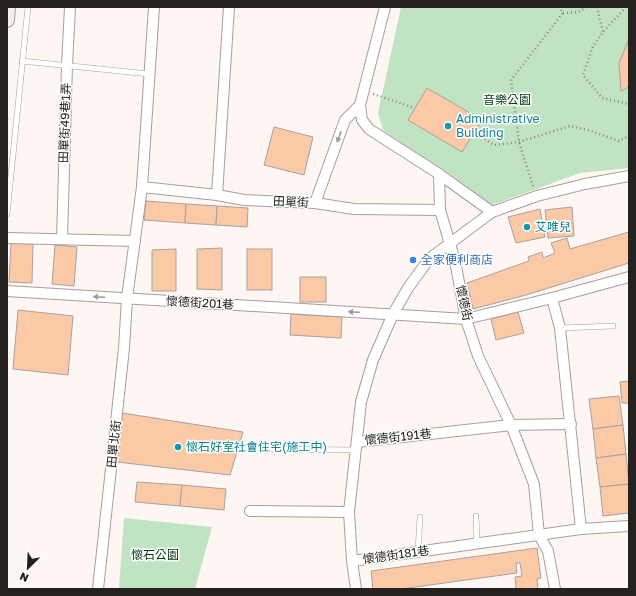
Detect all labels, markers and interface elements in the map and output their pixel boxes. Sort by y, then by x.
street label: 田單街49巷1弄 [56,83,73,163]
park label: 音樂公園 [483,92,531,107]
place label: Administrative Building [456,111,540,140]
marker: Administrative Building [443,121,453,131]
one-way arrow [335,131,341,143]
street label: 田單街 [273,193,309,210]
place label: 艾唯兒 [535,219,571,234]
marker: 艾唯兒 [522,222,532,232]
place label: 全家便利商店 [421,252,493,267]
marker: 全家便利商店 [408,255,418,265]
street label: 懷德街 [453,284,476,322]
one-way arrow [93,293,105,300]
street label: 懷德街201巷 [166,293,234,312]
one-way arrow [348,308,360,315]
street label: 田單北街 [104,419,123,469]
street label: 懷德街191巷 [364,426,432,447]
place label: 懷石好室社會住宅(施工中) [186,439,327,454]
marker: 懷石好室社會住宅(施工中) [173,442,183,452]
street label: 懷德街181巷 [362,542,430,567]
park label: 懷石公園 [131,547,179,562]
north arrow [8,548,48,588]
text: N [17,570,30,585]

